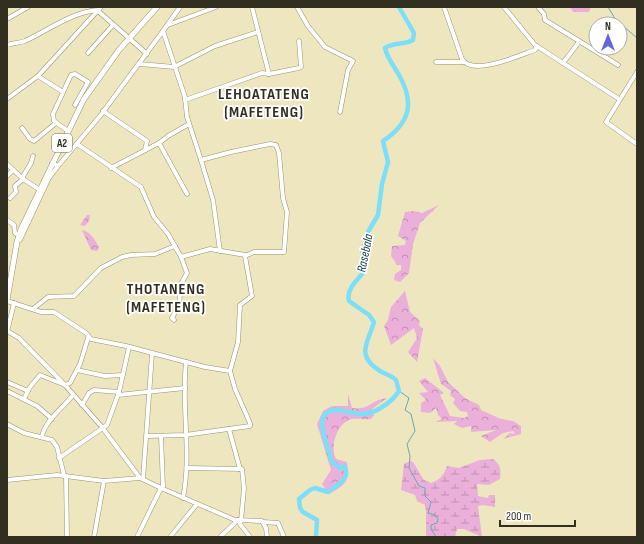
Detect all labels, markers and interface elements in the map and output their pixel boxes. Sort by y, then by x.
north arrow [588,16,628,56]
text: N [605,20,611,33]
district label: LEHOATATENG (MAFETENG) [218,85,310,122]
road number: A2 [52,134,72,152]
water label: Rasebala [353,232,377,274]
district label: THOTANENG (MAFETENG) [126,280,206,317]
scale bar [500,502,575,528]
text: 200 m [506,509,532,524]

